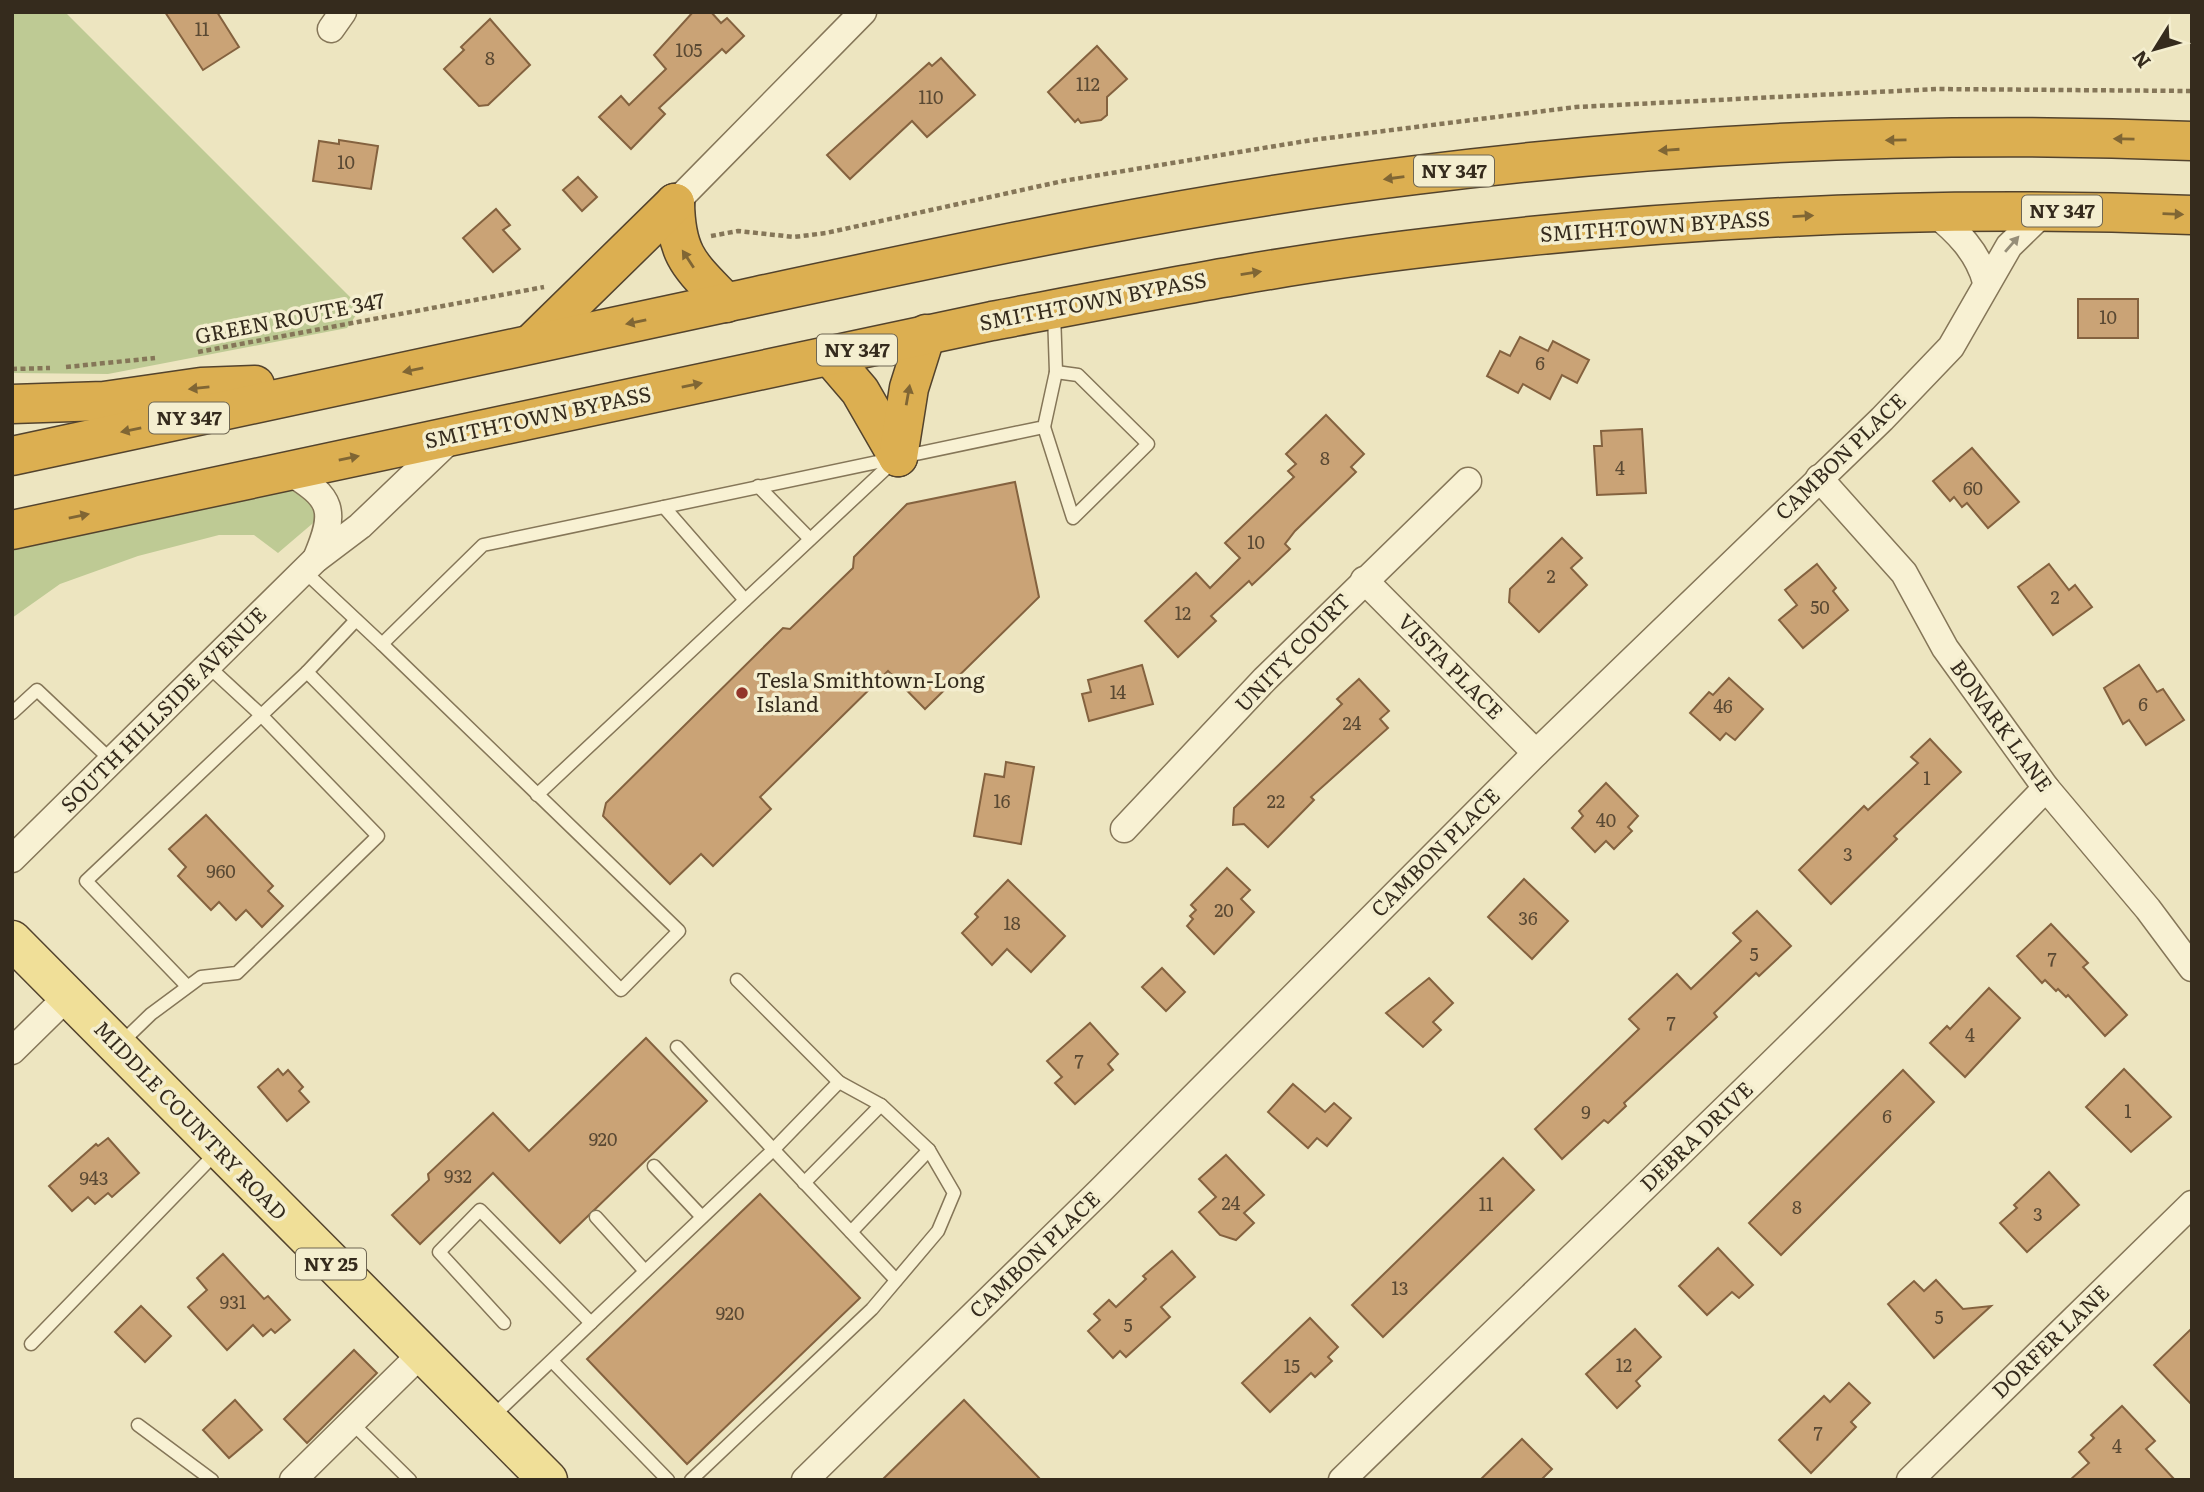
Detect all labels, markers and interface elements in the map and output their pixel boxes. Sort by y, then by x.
north arrow [2120,14,2190,84]
house number: 11 [195,15,209,42]
house number: 105 [676,36,702,63]
house number: 8 [485,44,495,71]
text: N [2125,45,2157,75]
house number: 112 [1076,70,1100,97]
house number: 110 [918,83,944,110]
one-way arrow [2112,133,2134,145]
one-way arrow [1885,134,1907,146]
one-way arrow [1658,145,1680,156]
house number: 10 [337,148,355,175]
road number: NY 347 [1414,155,1494,186]
one-way arrow [1383,173,1405,184]
road number: NY 347 [2022,196,2102,226]
street label: SMITHTOWN BYPASS [1539,201,1771,248]
one-way arrow [2162,208,2184,220]
one-way arrow [1792,211,1814,222]
one-way arrow [2004,235,2020,253]
one-way arrow [681,249,694,269]
street label: SMITHTOWN BYPASS [976,262,1209,337]
one-way arrow [1240,267,1262,278]
street label: GREEN ROUTE 347 [192,283,387,350]
house number: 10 [2099,303,2117,330]
one-way arrow [625,317,647,328]
road number: NY 347 [817,334,897,366]
house number: 6 [1535,349,1545,376]
one-way arrow [402,364,424,375]
street label: SMITHTOWN BYPASS [421,376,654,455]
one-way arrow [681,380,703,391]
one-way arrow [188,383,210,394]
one-way arrow [903,384,914,406]
street label: CAMBON PLACE [1767,385,1912,526]
road number: NY 347 [149,402,229,434]
one-way arrow [120,425,142,436]
house number: 8 [1320,444,1330,471]
one-way arrow [338,452,360,463]
house number: 4 [1615,454,1625,481]
house number: 60 [1963,474,1983,501]
one-way arrow [68,510,90,521]
house number: 10 [1247,528,1265,555]
house number: 2 [1546,562,1556,589]
house number: 2 [2050,583,2060,610]
street label: UNITY COURT [1226,585,1356,718]
house number: 50 [1810,593,1830,620]
street label: SOUTH HILLSIDE AVENUE [52,598,272,818]
house number: 12 [1175,599,1191,626]
street label: VISTA PLACE [1392,605,1512,725]
street label: BONARK LANE [1944,652,2062,797]
place label: Tesla Smithtown-Long Island [756,663,985,718]
house number: 14 [1110,678,1126,705]
marker: Tesla Smithtown-Long Island [734,685,750,701]
house number: 6 [2138,690,2148,717]
house number: 46 [1713,692,1733,719]
house number: 24 [1342,709,1362,736]
house number: 1 [1923,764,1931,791]
street label: CAMBON PLACE [1363,780,1506,923]
house number: 16 [994,787,1011,814]
house number: 22 [1267,787,1285,814]
house number: 40 [1596,806,1616,833]
house number: 3 [1843,840,1853,867]
house number: 960 [206,857,236,884]
house number: 20 [1214,896,1234,923]
house number: 36 [1518,904,1538,931]
house number: 18 [1003,909,1021,936]
house number: 5 [1749,940,1759,967]
house number: 7 [2047,945,2057,972]
house number: 7 [1666,1009,1676,1036]
street label: MIDDLE COUNTRY ROAD [88,1013,296,1226]
house number: 4 [1965,1021,1975,1048]
house number: 7 [1074,1047,1084,1074]
street label: DEBRA DRIVE [1632,1073,1759,1197]
house number: 1 [2124,1097,2132,1124]
house number: 9 [1581,1098,1591,1125]
house number: 6 [1882,1102,1892,1129]
house number: 920 [589,1125,617,1152]
house number: 932 [444,1162,472,1189]
house number: 943 [79,1164,109,1191]
street label: CAMBON PLACE [961,1183,1106,1324]
house number: 24 [1221,1189,1241,1216]
house number: 11 [1479,1190,1493,1217]
house number: 8 [1792,1193,1802,1220]
house number: 3 [2033,1200,2043,1227]
road number: NY 25 [296,1248,366,1280]
house number: 13 [1391,1274,1409,1301]
street label: DORFER LANE [1984,1276,2115,1404]
house number: 931 [220,1288,246,1315]
house number: 920 [716,1299,744,1326]
house number: 5 [1934,1303,1944,1330]
house number: 5 [1123,1311,1133,1338]
house number: 12 [1616,1351,1632,1378]
house number: 15 [1284,1352,1300,1379]
house number: 7 [1813,1419,1823,1446]
house number: 4 [2112,1432,2122,1459]

